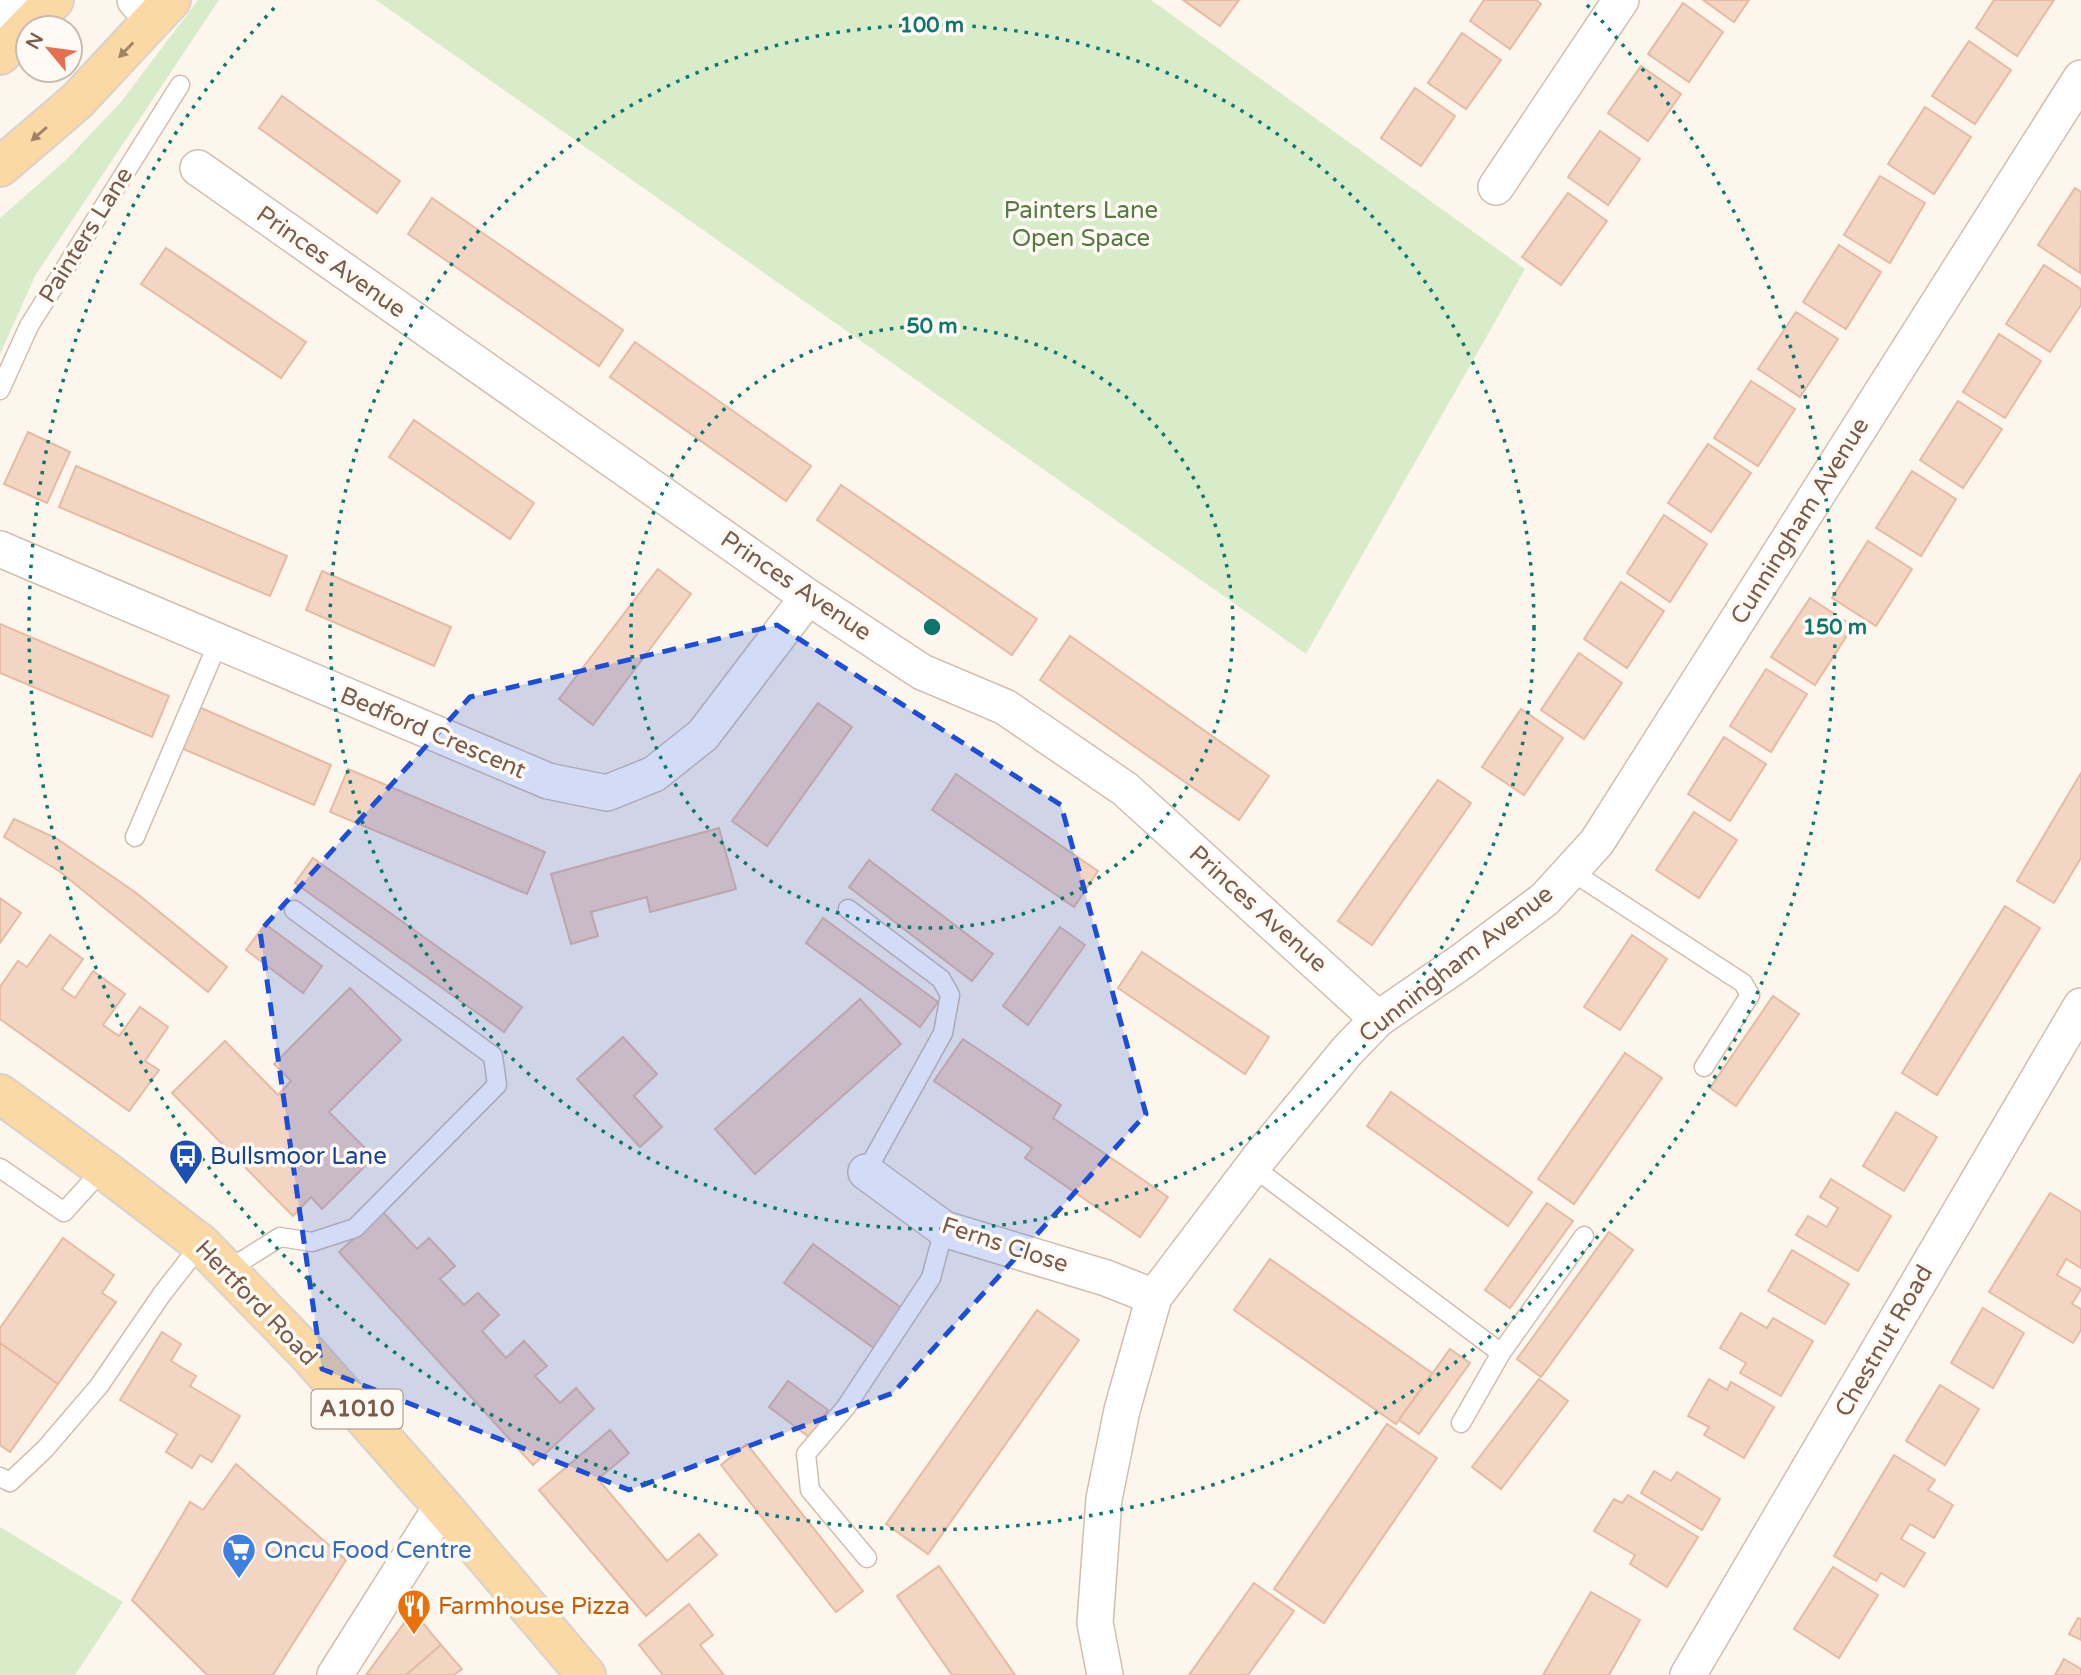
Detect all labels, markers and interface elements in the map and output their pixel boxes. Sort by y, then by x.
text: 100 m [900,13,964,38]
north arrow [14,14,84,84]
text: N [22,29,48,53]
one-way arrow [117,42,134,59]
one-way arrow [30,126,47,141]
street label: Painters Lane [33,162,139,308]
park label: Painters Lane Open Space [1004,196,1158,253]
street label: Princes Avenue [251,200,411,324]
text: 50 m [906,314,958,339]
street label: Cunningham Avenue [1725,412,1875,630]
street label: Princes Avenue [715,525,877,647]
centre of rings [920,615,944,639]
text: 150 m [1803,615,1867,640]
street label: Bedford Crescent [336,681,530,785]
street label: Princes Avenue [1183,839,1333,979]
street label: Cunningham Avenue [1353,879,1559,1049]
bus stop icon: Bullsmoor Lane [167,1137,205,1186]
place label: Bullsmoor Lane [210,1142,387,1171]
street label: Ferns Close [938,1211,1072,1279]
street label: Hertford Road [189,1234,323,1372]
street label: Chestnut Road [1829,1260,1939,1422]
road number: A1010 [312,1390,402,1428]
supermarket icon: Oncu Food Centre [220,1531,258,1580]
place label: Oncu Food Centre [264,1536,472,1565]
restaurant icon: Farmhouse Pizza [395,1587,433,1636]
place label: Farmhouse Pizza [438,1592,630,1621]

